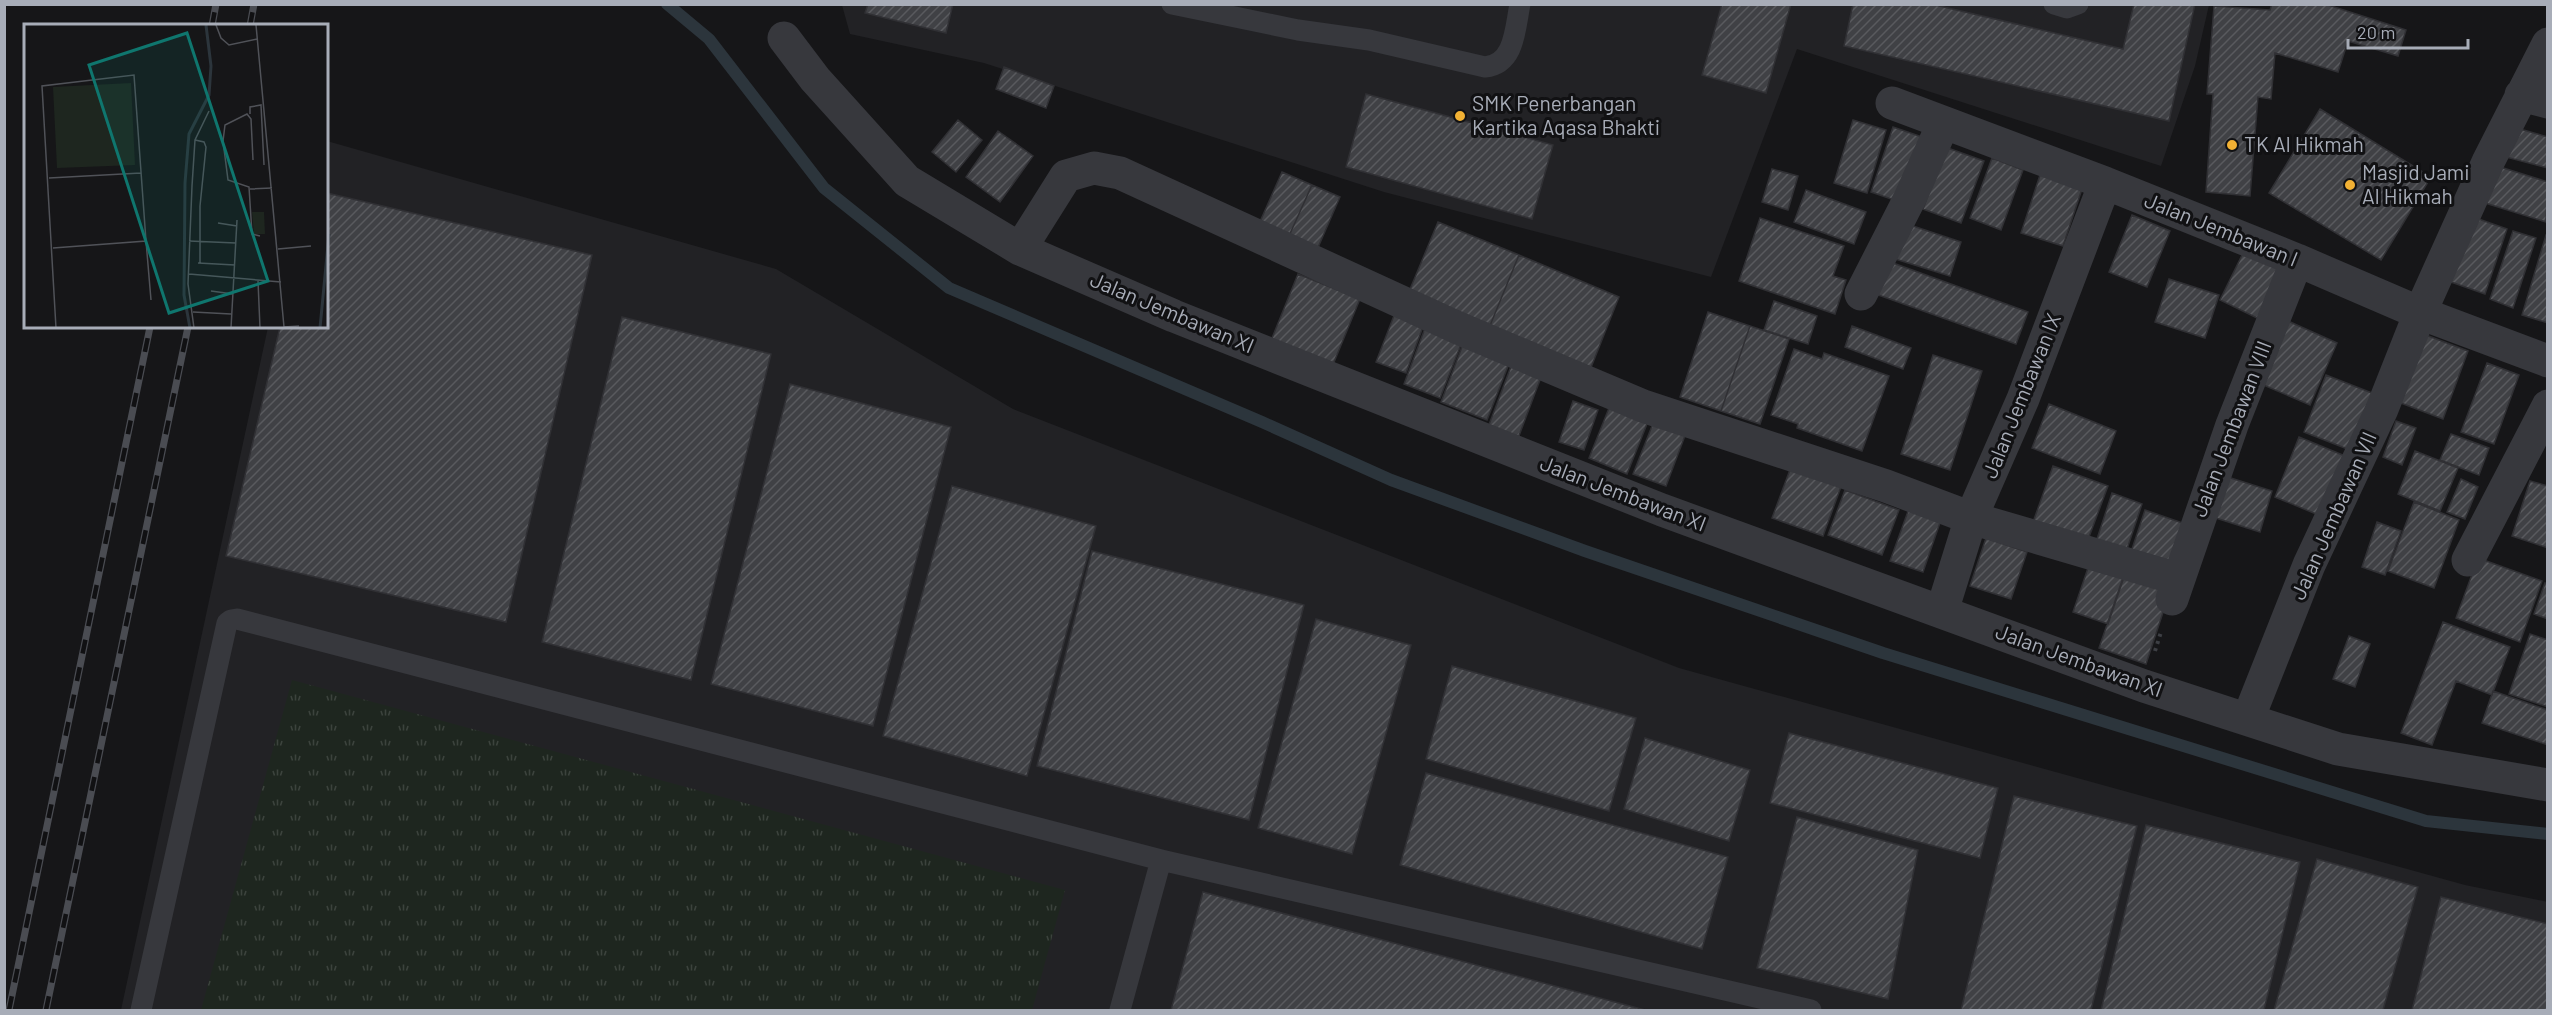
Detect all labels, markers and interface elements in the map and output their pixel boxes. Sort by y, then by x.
scale bar [2348,12,2468,50]
text: 20 m [2357,21,2395,43]
inset map [24,24,328,328]
place label: SMK Penerbangan Kartika Aqasa Bhakti [1472,90,1660,139]
marker: SMK Penerbangan Kartika Aqasa Bhakti [1453,109,1467,123]
place label: TK Al Hikmah [2244,131,2364,156]
marker: TK Al Hikmah [2225,138,2239,152]
place label: Masjid Jami Al Hikmah [2362,159,2470,208]
marker: Masjid Jami Al Hikmah [2343,178,2357,192]
street label: Jalan Jembawan I [2141,186,2302,271]
street label: Jalan Jembawan XI [1087,266,1258,357]
street label: Jalan Jembawan IX [1976,309,2065,482]
street label: Jalan Jembawan VIII [2186,337,2276,520]
street label: Jalan Jembawan VII [2284,428,2381,603]
street label: Jalan Jembawan XI [1537,449,1710,536]
street label: Jalan Jembawan XI [1993,618,2166,701]

